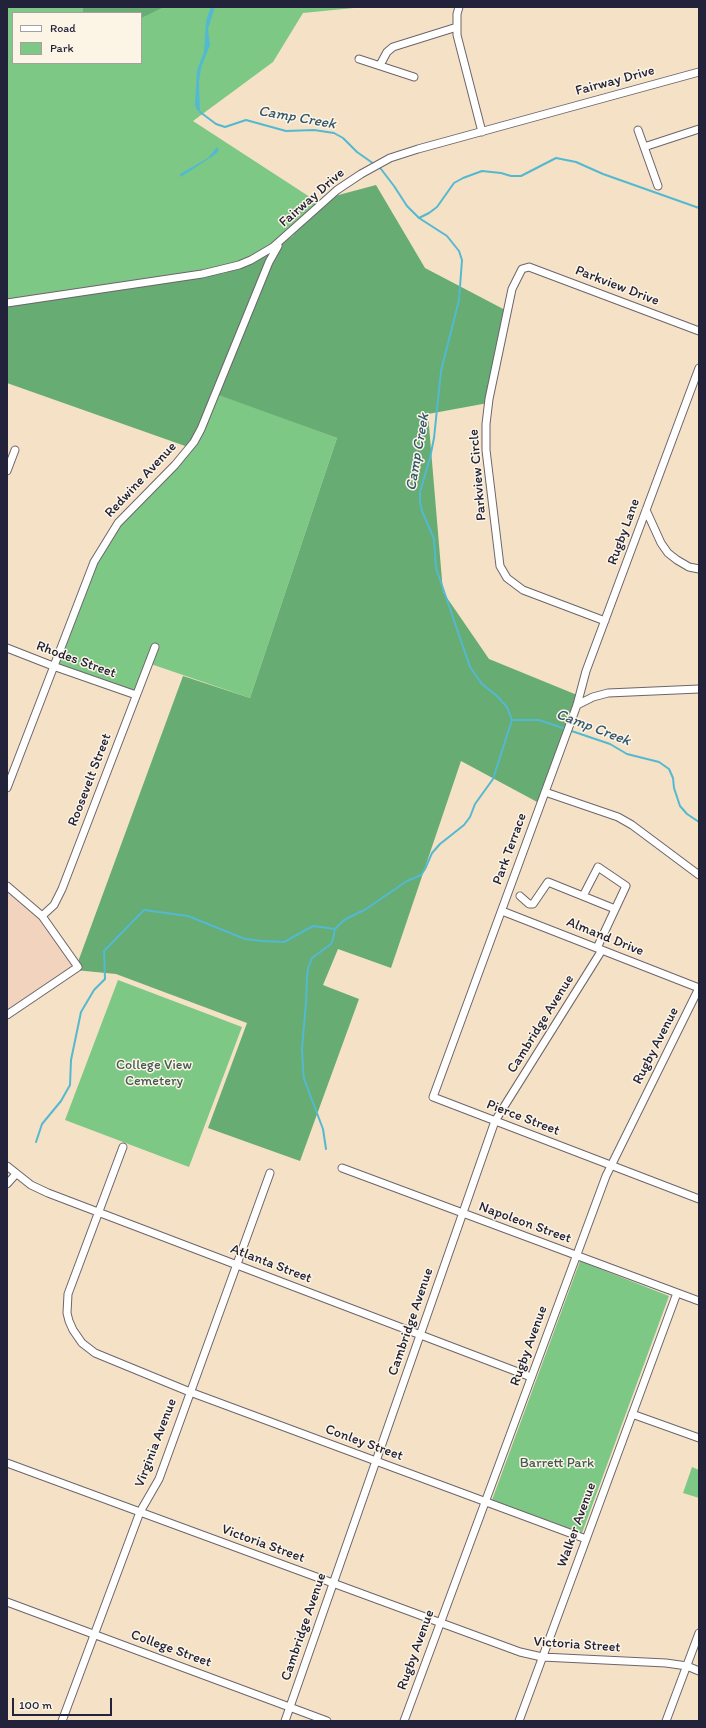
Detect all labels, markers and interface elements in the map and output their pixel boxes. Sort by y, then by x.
legend [12,12,142,64]
text: Road [50,21,76,35]
text: Park [50,41,74,55]
street label: Fairway Drive [574,62,656,100]
water label: Camp Creek [257,102,337,134]
street label: Fairway Drive [276,165,348,231]
street label: Parkview Drive [573,262,661,310]
water label: Camp Creek [402,412,434,492]
street label: Parkview Circle [466,428,490,522]
street label: Redwine Avenue [102,439,180,521]
street label: Rugby Lane [604,497,644,567]
street label: Rhodes Street [34,638,118,682]
water label: Camp Creek [553,706,633,750]
street label: Roosevelt Street [65,731,115,829]
street label: Park Terrace [489,811,531,887]
street label: Almand Drive [564,914,646,960]
street label: Cambridge Avenue [504,972,578,1076]
street label: Rugby Avenue [629,1005,683,1087]
park label: College View Cemetery [116,1057,192,1090]
street label: Pierce Street [484,1096,562,1140]
street label: Napoleon Street [476,1198,574,1248]
street label: Atlanta Street [228,1241,314,1287]
street label: Cambridge Avenue [385,1266,437,1378]
street label: Rugby Avenue [507,1304,551,1388]
street label: Virginia Avenue [131,1396,181,1490]
street label: Conley Street [323,1421,405,1465]
park label: Barrett Park [520,1455,594,1471]
street label: Walker Avenue [554,1480,600,1570]
street label: Victoria Street [219,1521,307,1567]
street label: Cambridge Avenue [278,1571,330,1683]
street label: Rugby Avenue [394,1608,438,1692]
street label: College Street [128,1627,214,1671]
street label: Victoria Street [533,1634,621,1656]
scale bar [14,1690,114,1716]
text: 100 m [19,1698,52,1712]

